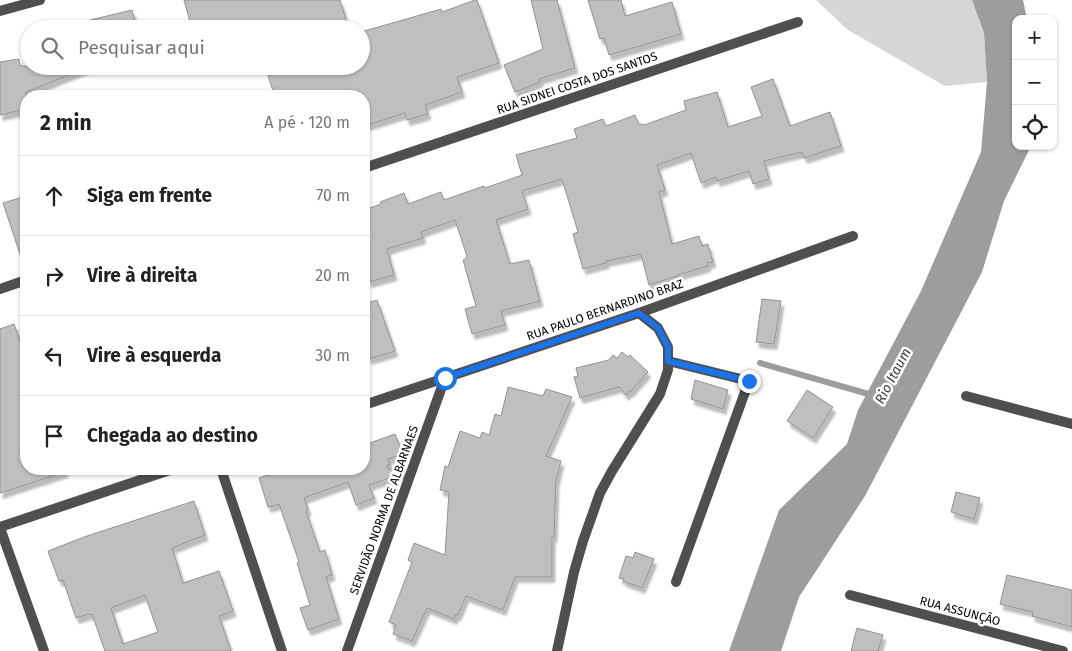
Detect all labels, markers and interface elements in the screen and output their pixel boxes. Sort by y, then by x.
map controls [1012,15,1057,150]
button: + [1012,15,1057,60]
search box [20,20,370,75]
icon: search [38,34,66,62]
text: Pesquisar aqui [78,36,205,59]
street label: RUA SIDNEI COSTA DOS SANTOS [495,49,660,117]
button: − [1012,60,1057,105]
button: locate [1012,105,1057,150]
text: 2 min [40,110,92,136]
text: A pé · 120 m [264,113,350,132]
icon: ahead [40,182,68,210]
text: Siga em frente [87,184,212,207]
text: 70 m [316,186,350,205]
icon: right [40,262,68,290]
text: Vire à direita [87,264,197,287]
text: 20 m [315,266,350,285]
street label: RUA PAULO BERNARDINO BRAZ [525,277,685,343]
icon: left [40,342,68,370]
text: Vire à esquerda [87,344,221,367]
water label: Rio Itaum [871,345,915,407]
text: 30 m [315,346,350,365]
route start [434,367,457,390]
route end [738,370,761,393]
icon: arrive [40,422,68,450]
street label: SERVIDÃO NORMA DE ALBARNAES [346,423,421,596]
text: Chegada ao destino [87,424,258,447]
street label: RUA ASSUNÇÃO [918,593,1002,628]

